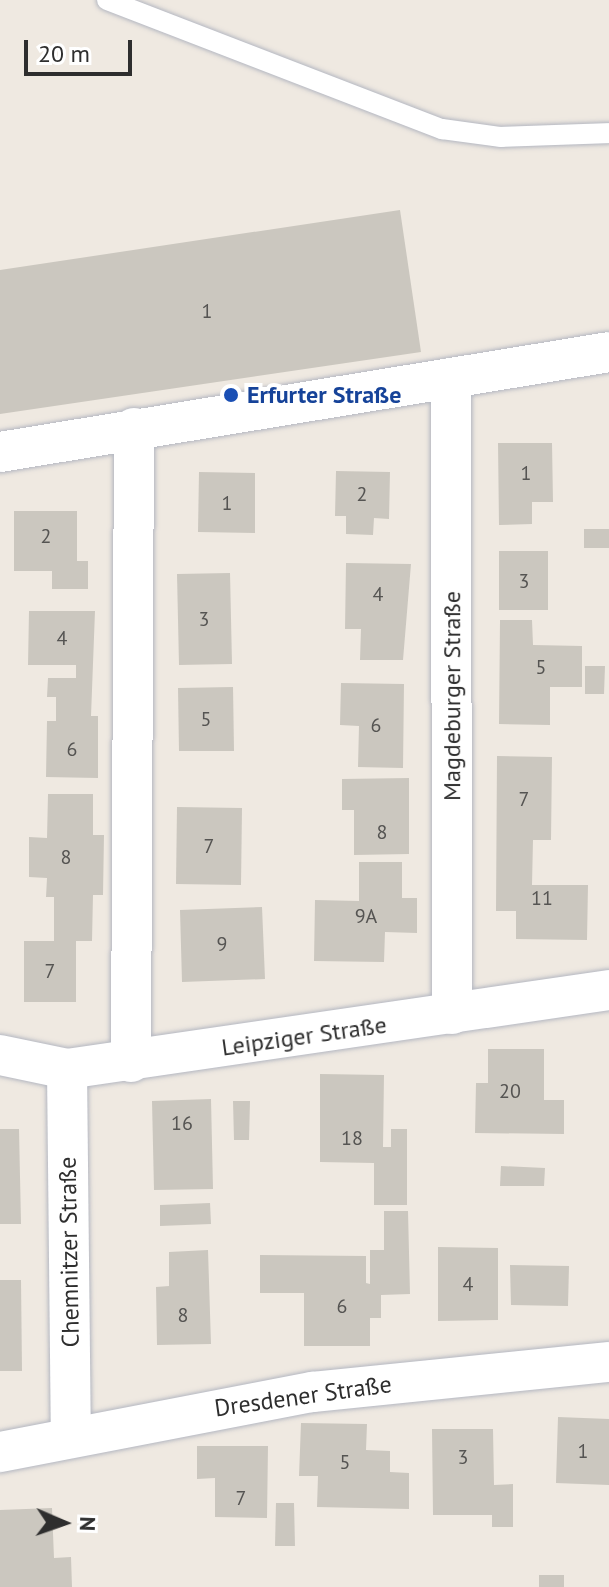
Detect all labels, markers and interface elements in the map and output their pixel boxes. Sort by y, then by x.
scale bar [28,24,136,74]
text: 20 m [38,38,90,69]
house number: 1 [202,299,212,323]
place label: Erfurter Straße [247,381,401,409]
marker: Erfurter Straße [222,386,240,404]
house number: 1 [521,461,531,485]
house number: 2 [357,482,367,506]
house number: 1 [222,491,232,515]
house number: 2 [41,524,51,548]
house number: 3 [519,569,529,593]
house number: 4 [373,582,383,606]
street label: Magdeburger Straße [438,591,466,801]
house number: 3 [199,607,209,631]
house number: 4 [57,626,67,650]
house number: 5 [536,655,546,679]
house number: 5 [201,707,211,731]
house number: 6 [371,713,381,737]
house number: 6 [67,737,77,761]
house number: 7 [519,787,529,811]
house number: 8 [377,820,387,844]
house number: 7 [204,834,214,858]
house number: 8 [61,845,71,869]
house number: 11 [531,886,553,910]
house number: 9A [355,904,377,928]
house number: 9 [217,932,227,956]
house number: 7 [45,959,55,983]
street label: Leipziger Straße [220,1010,388,1062]
house number: 20 [499,1079,521,1103]
house number: 16 [171,1111,193,1135]
house number: 18 [341,1126,363,1150]
street label: Chemnitzer Straße [53,1156,85,1348]
house number: 4 [463,1272,473,1296]
house number: 6 [337,1294,347,1318]
house number: 8 [178,1303,188,1327]
street label: Dresdener Straße [213,1369,393,1423]
house number: 1 [578,1439,588,1463]
house number: 3 [458,1445,468,1469]
house number: 5 [340,1450,350,1474]
north arrow [24,1483,104,1563]
house number: 7 [236,1486,246,1510]
text: N [74,1516,102,1532]

